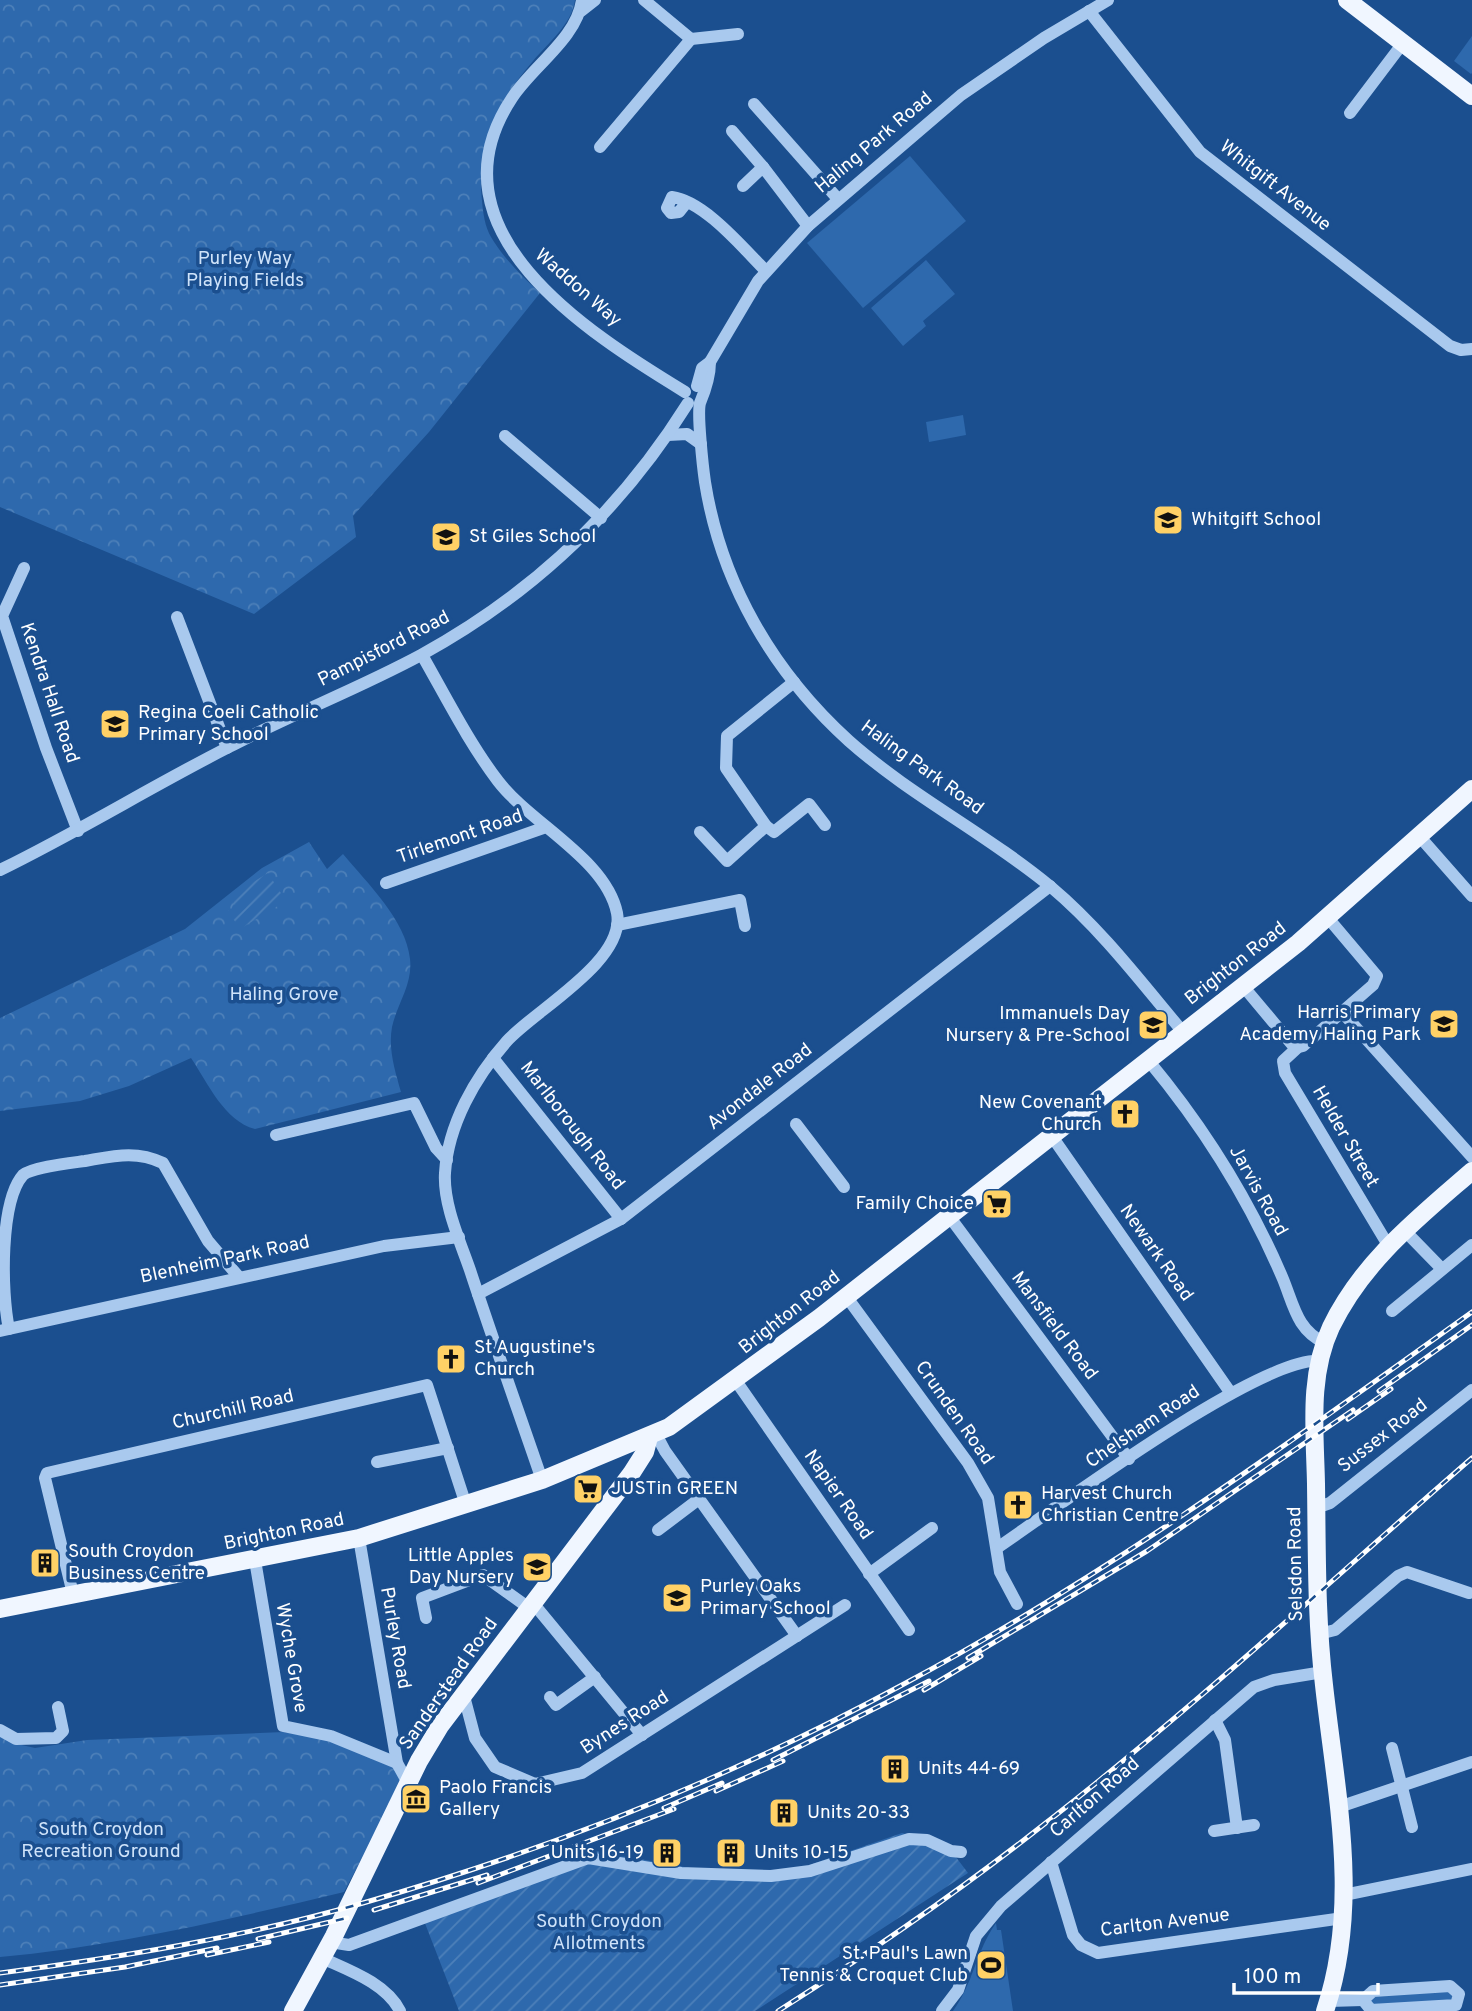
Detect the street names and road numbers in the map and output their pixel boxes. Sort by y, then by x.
street label: Haling Park Road [810,87,938,199]
street label: Whitgift Avenue [1214,135,1336,237]
street label: Waddon Way [529,244,627,332]
street label: Pampisford Road [314,605,454,693]
street label: Kendra Hall Road [14,620,84,766]
street label: Haling Park Road [856,715,988,821]
street label: Tirlemont Road [394,804,526,870]
street label: Brighton Road [1180,917,1292,1011]
street label: Avondale Road [702,1038,818,1136]
street label: Marlborough Road [514,1057,630,1195]
street label: Helder Street [1306,1082,1384,1192]
street label: Jarvis Road [1223,1141,1293,1241]
street label: Newark Road [1114,1200,1198,1306]
street label: Blenheim Park Road [138,1230,312,1290]
street label: Brighton Road [734,1266,846,1360]
street label: Mansfield Road [1005,1267,1103,1385]
street label: Crunden Road [909,1356,999,1470]
street label: Chelsham Road [1081,1380,1205,1474]
street label: Churchill Road [170,1384,296,1436]
street label: Sussex Road [1333,1393,1433,1479]
street label: Napier Road [798,1445,878,1545]
street label: Selsdon Road [1283,1506,1309,1622]
street label: Brighton Road [222,1508,346,1556]
street label: Purley Road [374,1585,416,1691]
street label: Wyche Grove [270,1601,312,1715]
street label: Sanderstead Road [394,1613,504,1755]
street label: Bynes Road [576,1686,674,1760]
street label: Carlton Road [1045,1752,1145,1844]
street label: Carlton Avenue [1099,1903,1231,1943]

